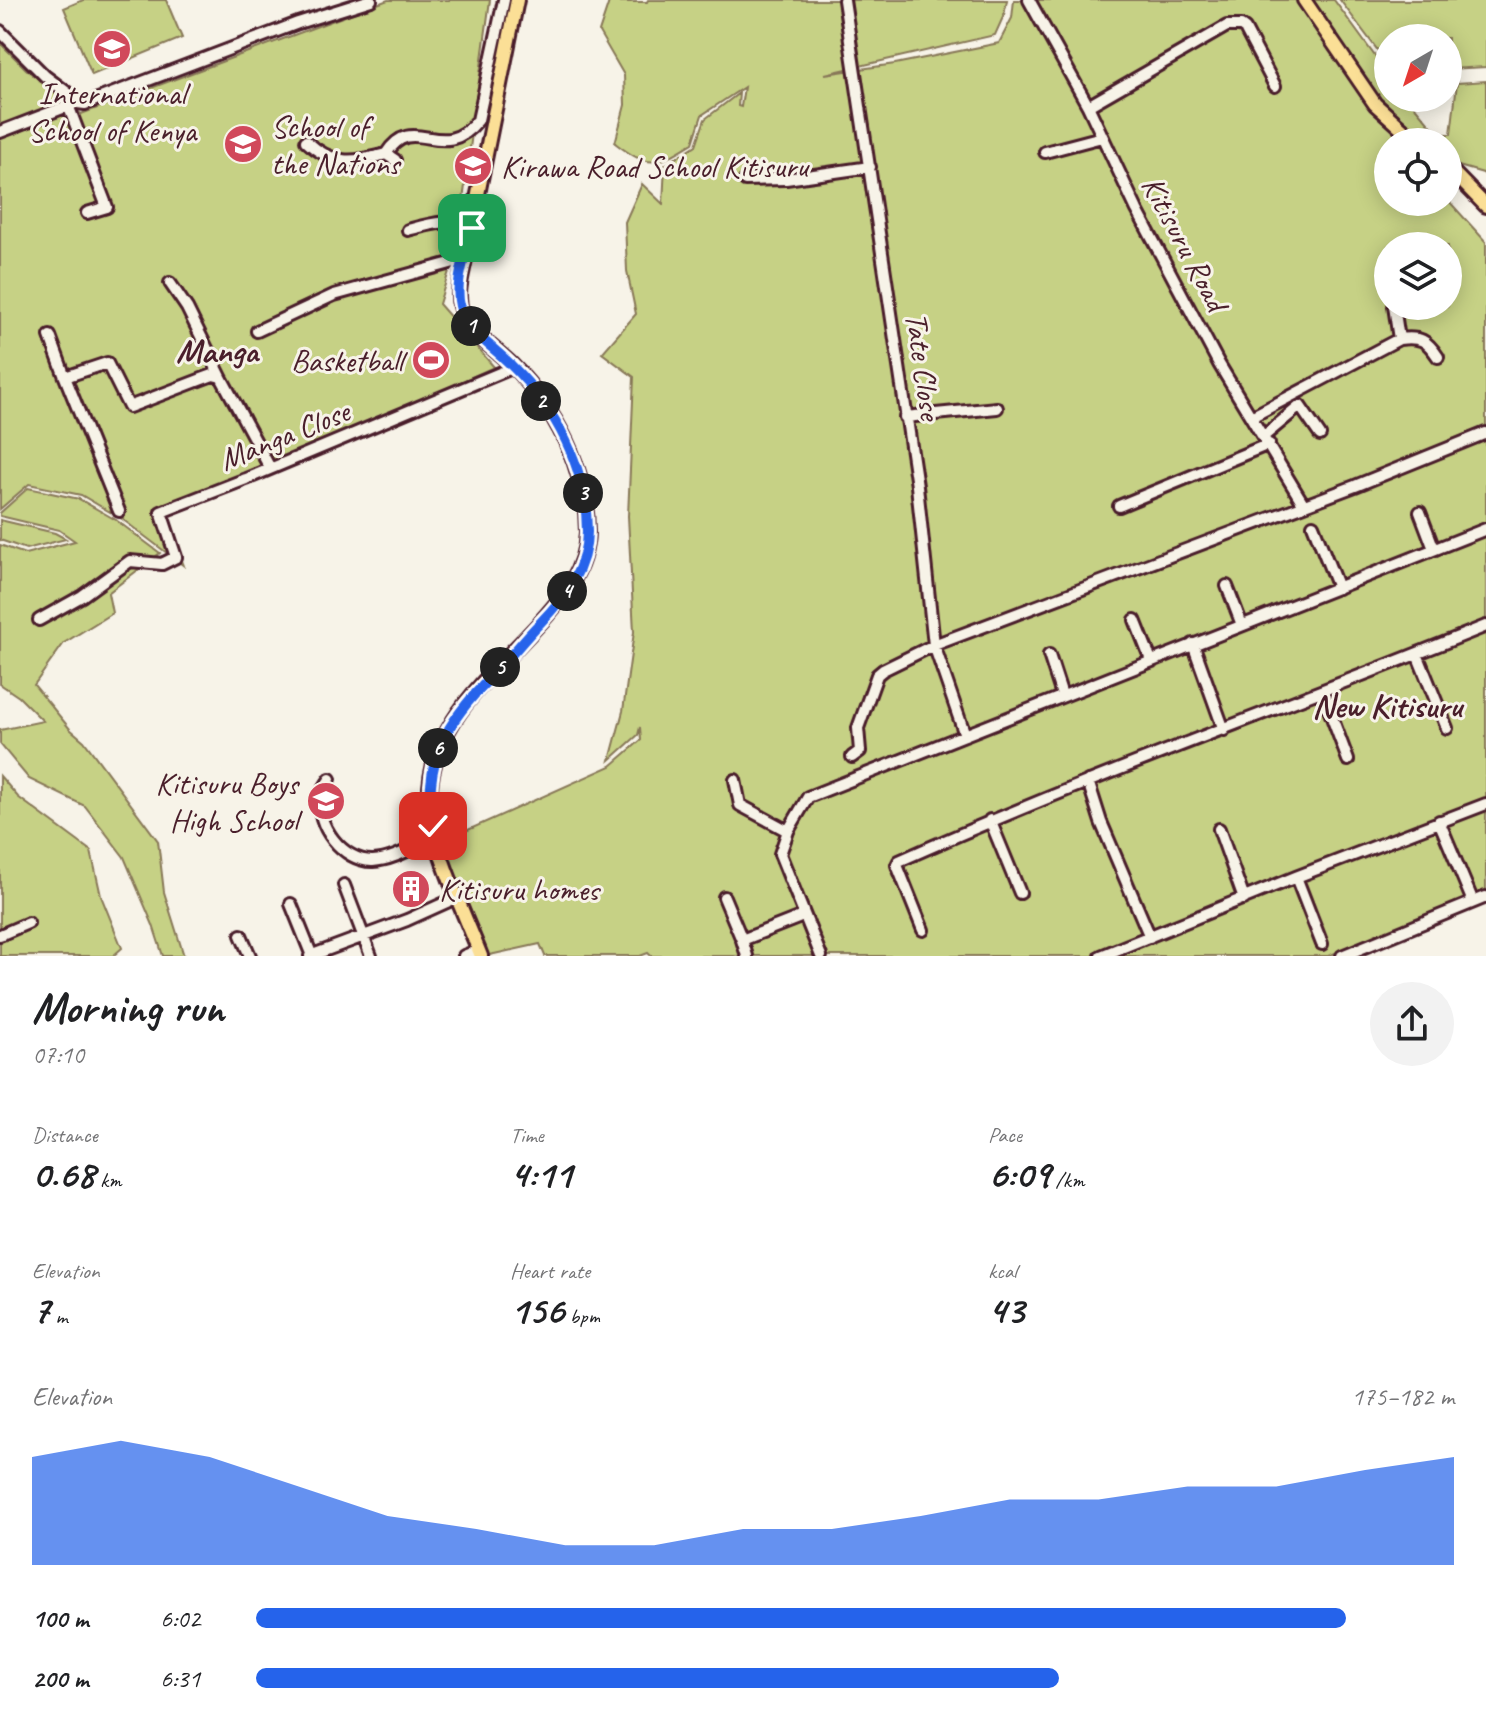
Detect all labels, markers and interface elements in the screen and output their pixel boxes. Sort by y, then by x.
north arrow [1374,24,1462,112]
map controls [1374,24,1462,320]
school or university icon: International School of Kenya [91,28,133,70]
place label: International School of Kenya [28,73,198,151]
place label: School of the Nations [271,106,402,184]
school or university icon: School of the Nations [222,123,264,165]
button: locate [1374,128,1462,216]
school or university icon: Kirawa Road School Kitisuru [452,145,494,187]
place label: Kirawa Road School Kitisuru [501,146,810,187]
street label: Kitisuru Road [1132,169,1239,321]
pin [438,194,506,262]
icon: arrive [450,206,494,250]
button: layers [1374,232,1462,320]
pin: 1 [451,306,491,346]
street label: Tate Close [896,310,952,425]
text: 1 [466,312,476,340]
district label: Manga [176,329,261,372]
sports icon: Basketball [410,339,452,381]
place label: Basketball [291,340,409,381]
pin: 2 [521,381,561,421]
text: 2 [536,387,546,415]
street label: Manga Close [213,390,358,480]
pin: 3 [563,473,603,513]
text: 3 [578,479,588,507]
pin: 4 [547,571,587,611]
text: 4 [562,577,572,605]
pin: 5 [480,647,520,687]
text: 5 [495,653,505,681]
district label: New Kitisuru [1312,684,1465,727]
pin: 6 [418,728,458,768]
text: 6 [433,734,443,762]
place label: Kitisuru Boys High School [156,763,304,841]
school or university icon: Kitisuru Boys High School [305,780,347,822]
pin [399,792,467,860]
icon: check [411,804,455,848]
building icon: Kitisuru homes [390,868,432,910]
place label: Kitisuru homes [439,869,602,910]
text: Morning run [32,980,224,1035]
button: share [1370,982,1454,1066]
text: 07:10 [32,1038,84,1071]
text: Distance [32,1121,98,1149]
text: Time [510,1121,544,1149]
text: Pace [988,1121,1022,1149]
text: 0.68 [32,1149,95,1199]
text: 4:11 [510,1149,572,1199]
text: 6:09 [988,1149,1050,1199]
text: km [95,1166,122,1194]
text: /km [1050,1166,1084,1194]
text: Elevation [32,1257,100,1285]
text: Heart rate [510,1257,590,1285]
text: kcal [988,1257,1017,1285]
text: 7 [32,1285,50,1335]
text: 156 [510,1285,564,1335]
text: 43 [988,1285,1024,1335]
text: m [50,1302,68,1330]
text: bpm [564,1302,600,1330]
text: Elevation [32,1380,112,1413]
text: 175–182 m [1351,1380,1454,1413]
text: 100 m [32,1602,88,1635]
text: 6:02 [160,1602,200,1635]
text: 200 m [32,1662,88,1695]
text: 6:31 [160,1662,200,1695]

